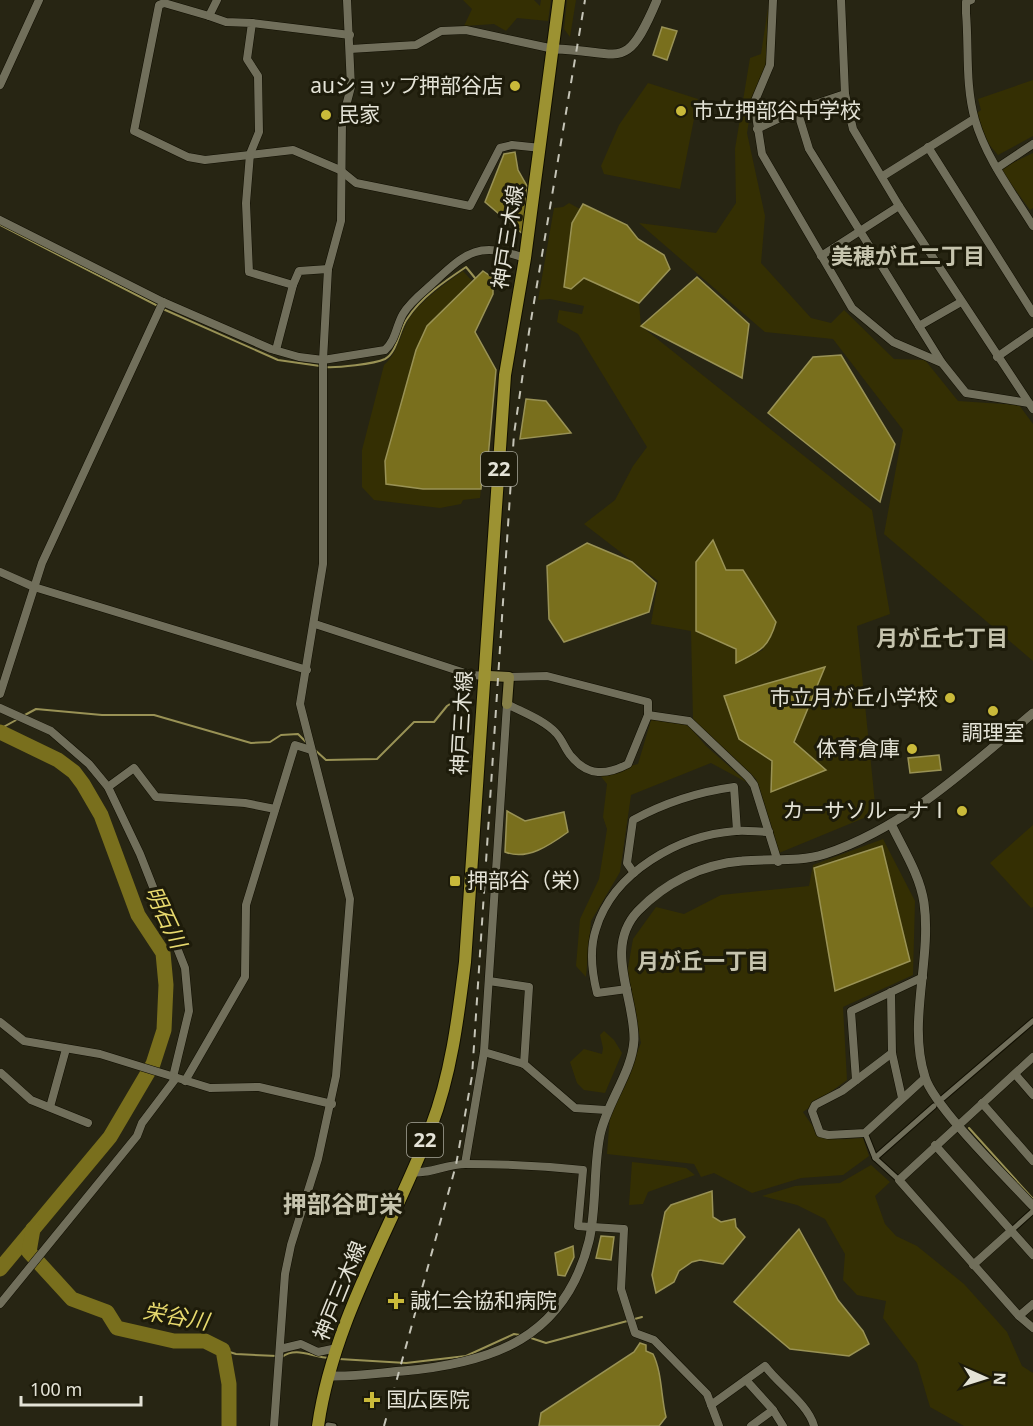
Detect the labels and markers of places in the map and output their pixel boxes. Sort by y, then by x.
place label: auショップ押部谷店 [310,71,503,99]
marker: auショップ押部谷店 [508,79,522,93]
place label: 市立押部谷中学校 [693,96,861,124]
place label: 民家 [338,100,380,128]
marker: 市立押部谷中学校 [674,104,688,118]
marker: 民家 [319,108,333,122]
place label: 市立月が丘小学校 [770,683,938,711]
marker: 市立月が丘小学校 [943,691,957,705]
marker: 調理室 [986,704,1000,718]
place label: 調理室 [962,718,1025,746]
place label: 体育倉庫 [816,734,900,762]
marker: 体育倉庫 [905,742,919,756]
place label: カーサソルーナⅠ [782,796,950,824]
marker: カーサソルーナⅠ [955,804,969,818]
place label: 押部谷（栄） [467,866,593,894]
marker: 押部谷（栄） [448,874,462,888]
place label: 誠仁会協和病院 [410,1286,557,1314]
marker: 誠仁会協和病院 [387,1292,405,1310]
place label: 国広医院 [386,1385,470,1413]
marker: 国広医院 [363,1391,381,1409]

